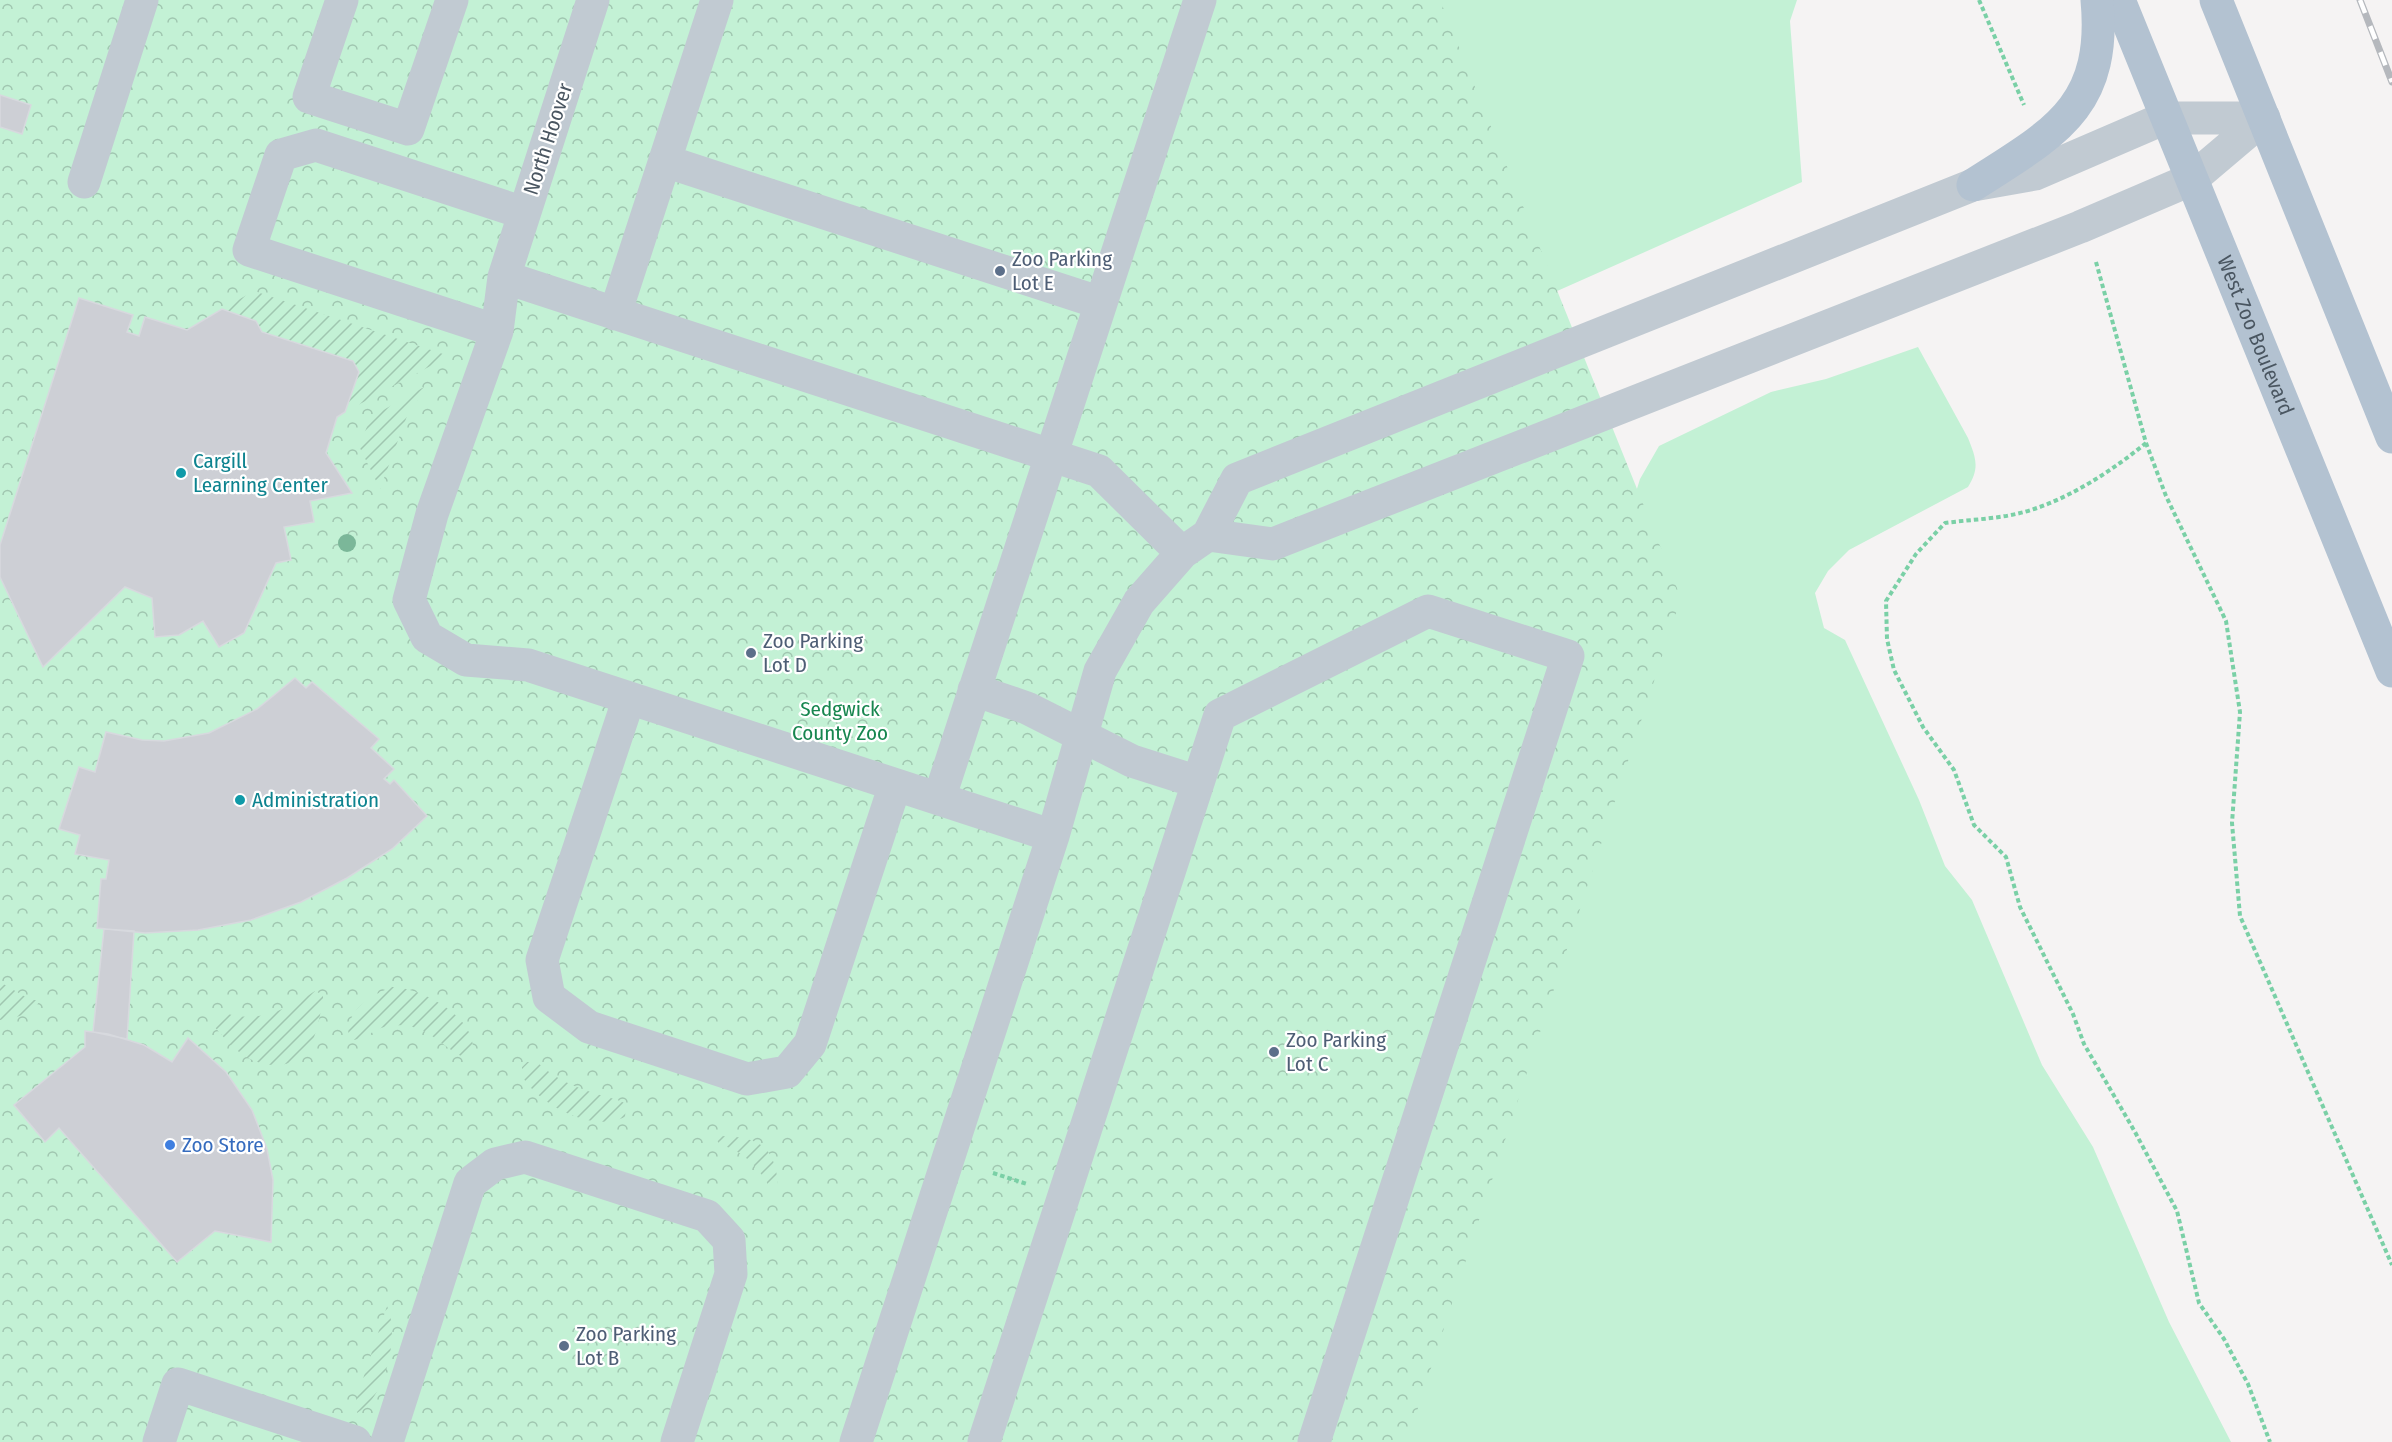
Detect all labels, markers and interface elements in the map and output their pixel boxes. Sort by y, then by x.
street label: North Hoover [518,79,578,198]
place label: Zoo Parking Lot E [1012,246,1112,296]
street label: West Zoo Boulevard [2211,252,2299,419]
marker: Zoo Parking Lot E [993,264,1007,278]
place label: Cargill Learning Center [193,448,328,498]
marker: Cargill Learning Center [174,466,188,480]
place label: Zoo Parking Lot D [763,628,863,678]
marker: Zoo Parking Lot D [744,646,758,660]
park label: Sedgwick County Zoo [792,696,888,746]
place label: Administration [252,787,379,813]
marker: Administration [233,793,247,807]
place label: Zoo Parking Lot C [1286,1027,1386,1077]
marker: Zoo Parking Lot C [1267,1045,1281,1059]
place label: Zoo Store [182,1132,264,1158]
marker: Zoo Store [163,1138,177,1152]
place label: Zoo Parking Lot B [576,1321,676,1371]
marker: Zoo Parking Lot B [557,1339,571,1353]

